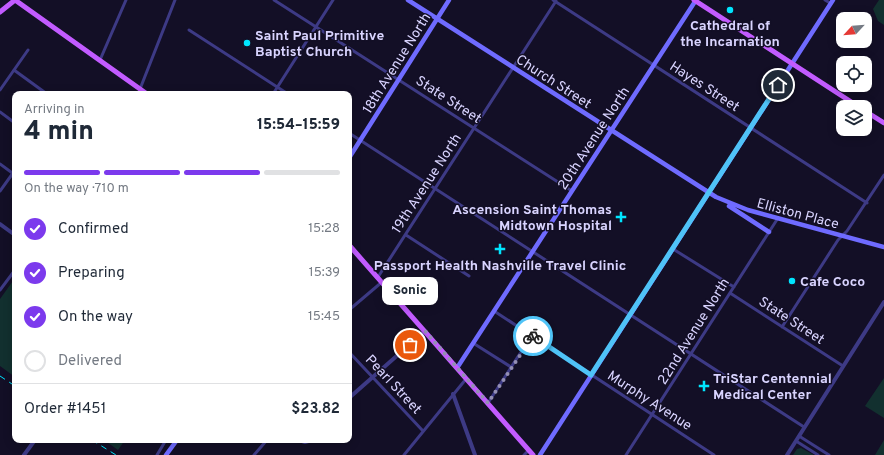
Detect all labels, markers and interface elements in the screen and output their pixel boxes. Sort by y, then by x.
marker: Cathedral of the Incarnation [725,5,735,15]
street label: 18th Avenue North [359,10,435,117]
north arrow [836,12,872,48]
map controls [836,12,872,136]
place label: Cathedral of the Incarnation [680,18,780,51]
place label: Saint Paul Primitive Baptist Church [255,28,384,61]
marker: Saint Paul Primitive Baptist Church [242,38,252,48]
street label: Church Street [512,52,594,113]
button: locate [836,56,872,92]
street label: Hayes Street [666,58,742,116]
pin [761,68,795,102]
street label: State Street [412,73,484,128]
icon: home [767,74,789,96]
street label: 20th Avenue North [555,84,634,194]
button: layers [836,100,872,136]
text: Arriving in [24,102,85,118]
text: 4 min [24,116,94,149]
text: 15:54–15:59 [257,116,340,135]
street label: 19th Avenue North [389,131,466,237]
text: On the way · 710 m [24,181,129,197]
street label: Elliston Place [755,195,841,234]
place label: Ascension Saint Thomas Midtown Hospital [452,202,612,235]
marker: Ascension Saint Thomas Midtown Hospital [615,211,627,223]
icon: check [24,218,46,240]
text: Confirmed [58,220,129,239]
text: 15:28 [308,221,340,237]
marker: Passport Health Nashville Travel Clinic [494,243,506,255]
place label: Passport Health Nashville Travel Clinic [374,258,626,275]
icon: check [24,262,46,284]
text: Preparing [58,264,125,283]
text: 15:39 [309,265,340,281]
place label: Cafe Coco [800,274,865,291]
street label: 22nd Avenue North [655,275,734,388]
marker: Cafe Coco [787,276,797,286]
callout: Sonic [382,277,438,305]
text: Sonic [393,283,427,299]
street label: State Street [755,294,827,349]
icon: check [24,306,46,328]
text: On the way [58,308,133,327]
text: 15:45 [308,309,340,325]
courier [513,316,553,356]
icon: bike [522,325,544,347]
pin [393,328,427,362]
icon: bag [399,334,421,356]
text: Delivered [58,352,122,371]
street label: Pearl Street [361,352,425,418]
street label: Murphy Avenue [604,368,695,435]
place label: TriStar Centennial Medical Center [713,371,832,404]
marker: TriStar Centennial Medical Center [698,380,710,392]
text: Order #1451 [24,400,106,419]
text: $23.82 [291,400,340,419]

